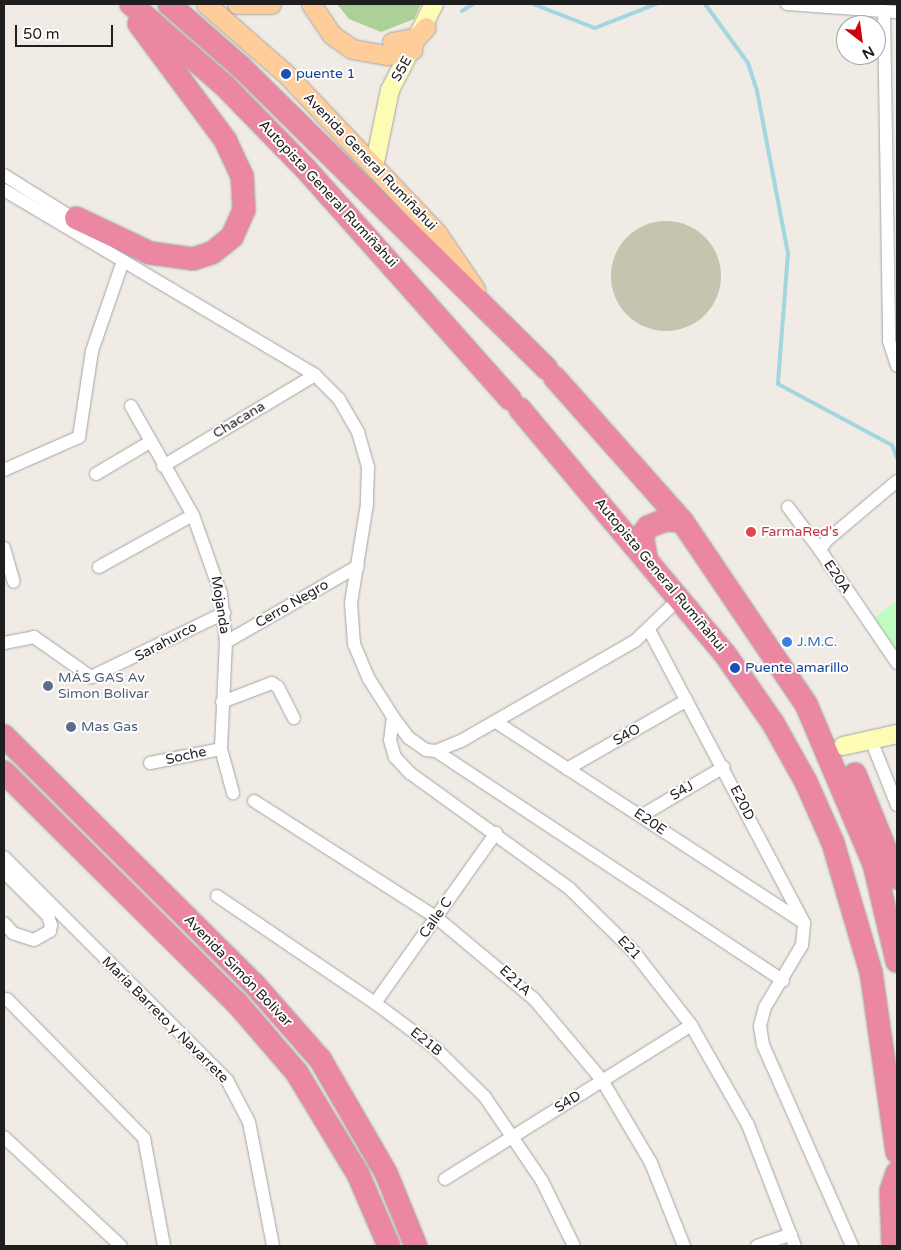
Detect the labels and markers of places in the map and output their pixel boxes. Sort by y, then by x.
place label: puente 1 [296,66,355,82]
marker: puente 1 [280,68,292,80]
place label: FarmaRed's [761,524,839,540]
marker: FarmaRed's [745,526,757,538]
place label: J.M.C. [797,634,837,650]
marker: J.M.C. [781,636,793,648]
place label: Puente amarillo [745,660,849,676]
marker: Puente amarillo [729,662,741,674]
place label: MÁS GAS Av Simon Bolivar [58,670,149,702]
marker: MÁS GAS Av Simon Bolivar [42,680,54,692]
place label: Mas Gas [81,719,138,735]
marker: Mas Gas [65,721,77,733]

